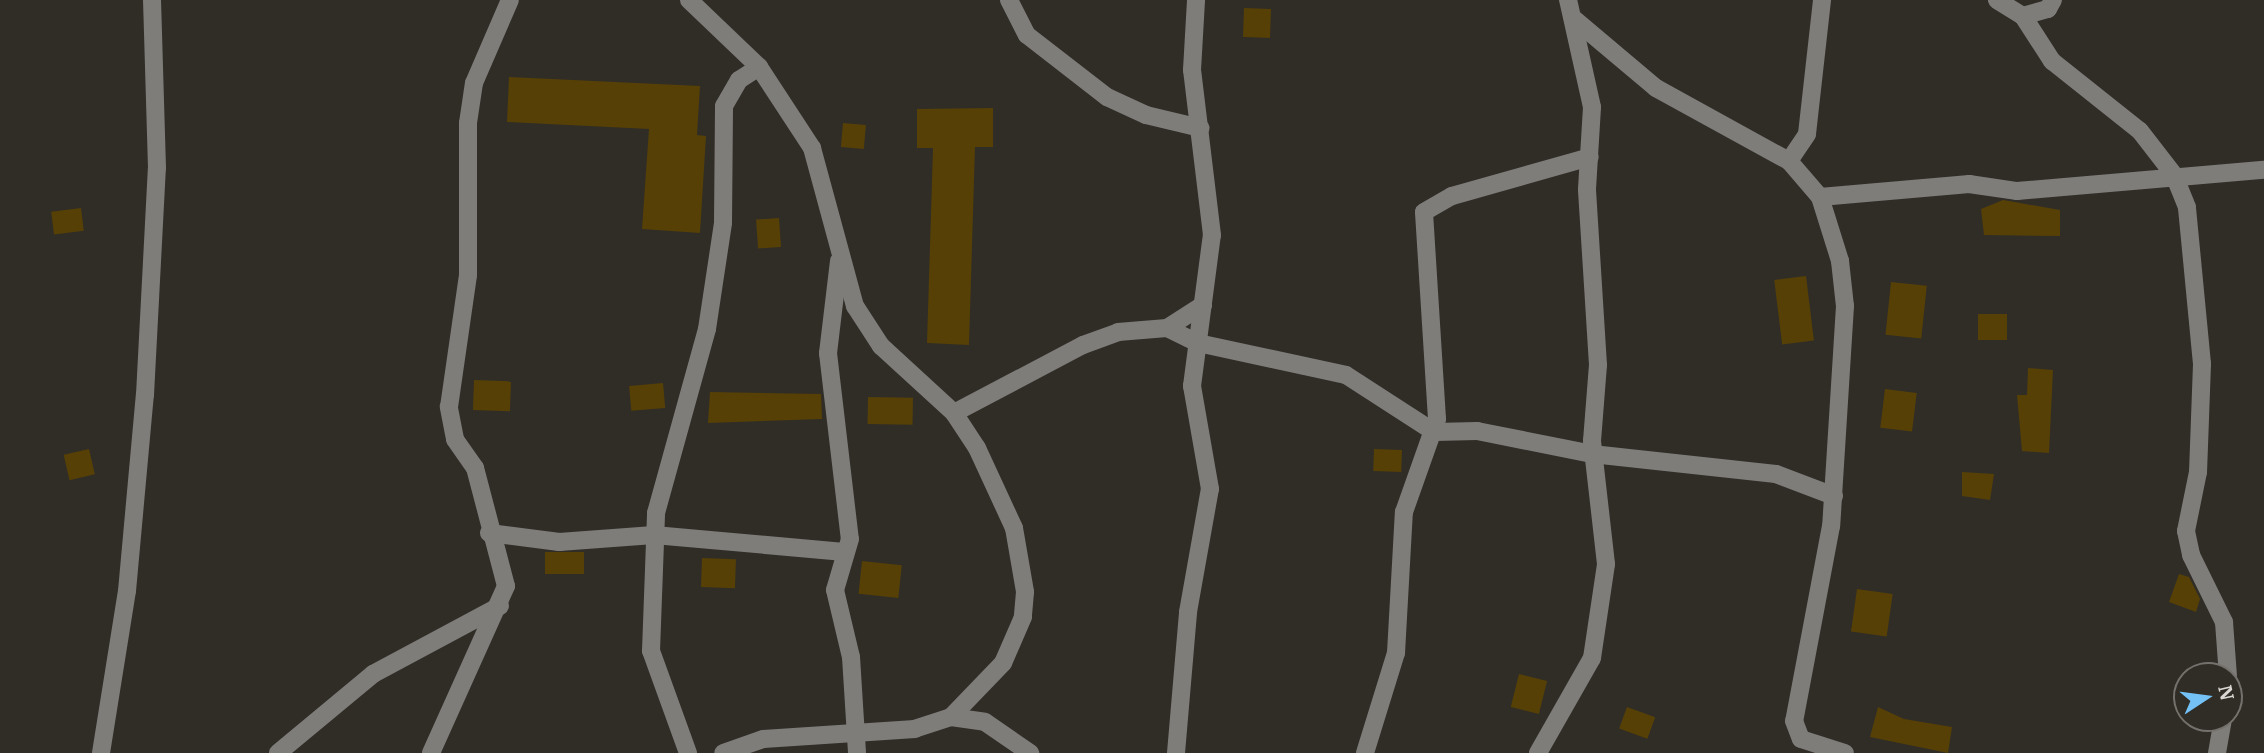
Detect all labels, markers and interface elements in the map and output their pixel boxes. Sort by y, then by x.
north arrow [2173,662,2243,732]
text: N [2213,683,2240,703]

